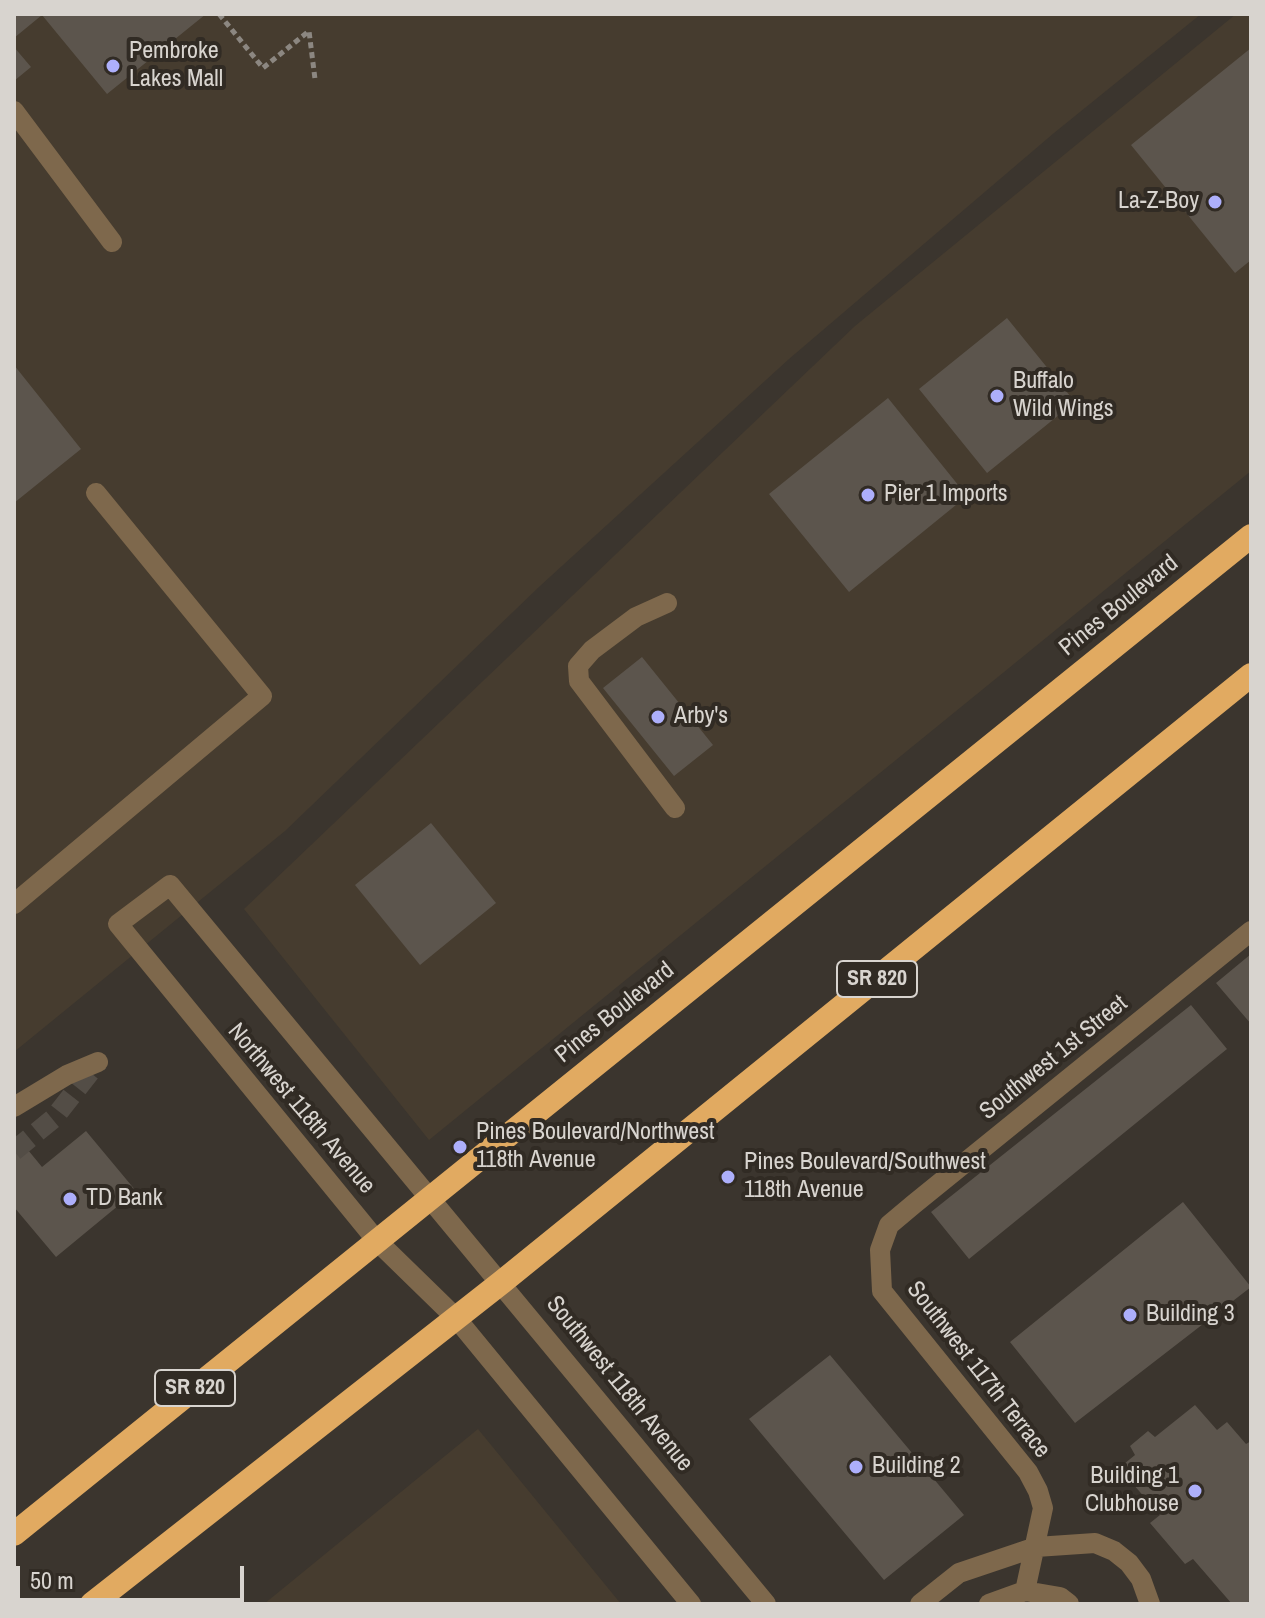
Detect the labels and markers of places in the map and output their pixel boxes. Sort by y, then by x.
place label: Pembroke Lakes Mall [129,38,223,94]
marker: Pembroke Lakes Mall [104,57,122,75]
place label: La-Z-Boy [1118,188,1199,216]
marker: La-Z-Boy [1206,193,1224,211]
place label: Buffalo Wild Wings [1013,368,1114,424]
marker: Buffalo Wild Wings [988,387,1006,405]
place label: Pier 1 Imports [884,481,1008,509]
marker: Pier 1 Imports [859,486,877,504]
place label: Arby's [674,703,728,731]
marker: Arby's [649,708,667,726]
place label: Pines Boulevard/Northwest 118th Avenue [476,1119,714,1175]
marker: Pines Boulevard/Northwest 118th Avenue [451,1138,469,1156]
place label: Pines Boulevard/Southwest 118th Avenue [744,1149,986,1205]
marker: Pines Boulevard/Southwest 118th Avenue [719,1168,737,1186]
place label: TD Bank [86,1185,163,1213]
marker: TD Bank [61,1190,79,1208]
place label: Building 3 [1146,1301,1235,1329]
marker: Building 3 [1121,1306,1139,1324]
place label: Building 2 [872,1453,961,1481]
marker: Building 2 [847,1458,865,1476]
place label: Building 1 Clubhouse [1085,1463,1179,1519]
marker: Building 1 Clubhouse [1186,1482,1204,1500]

